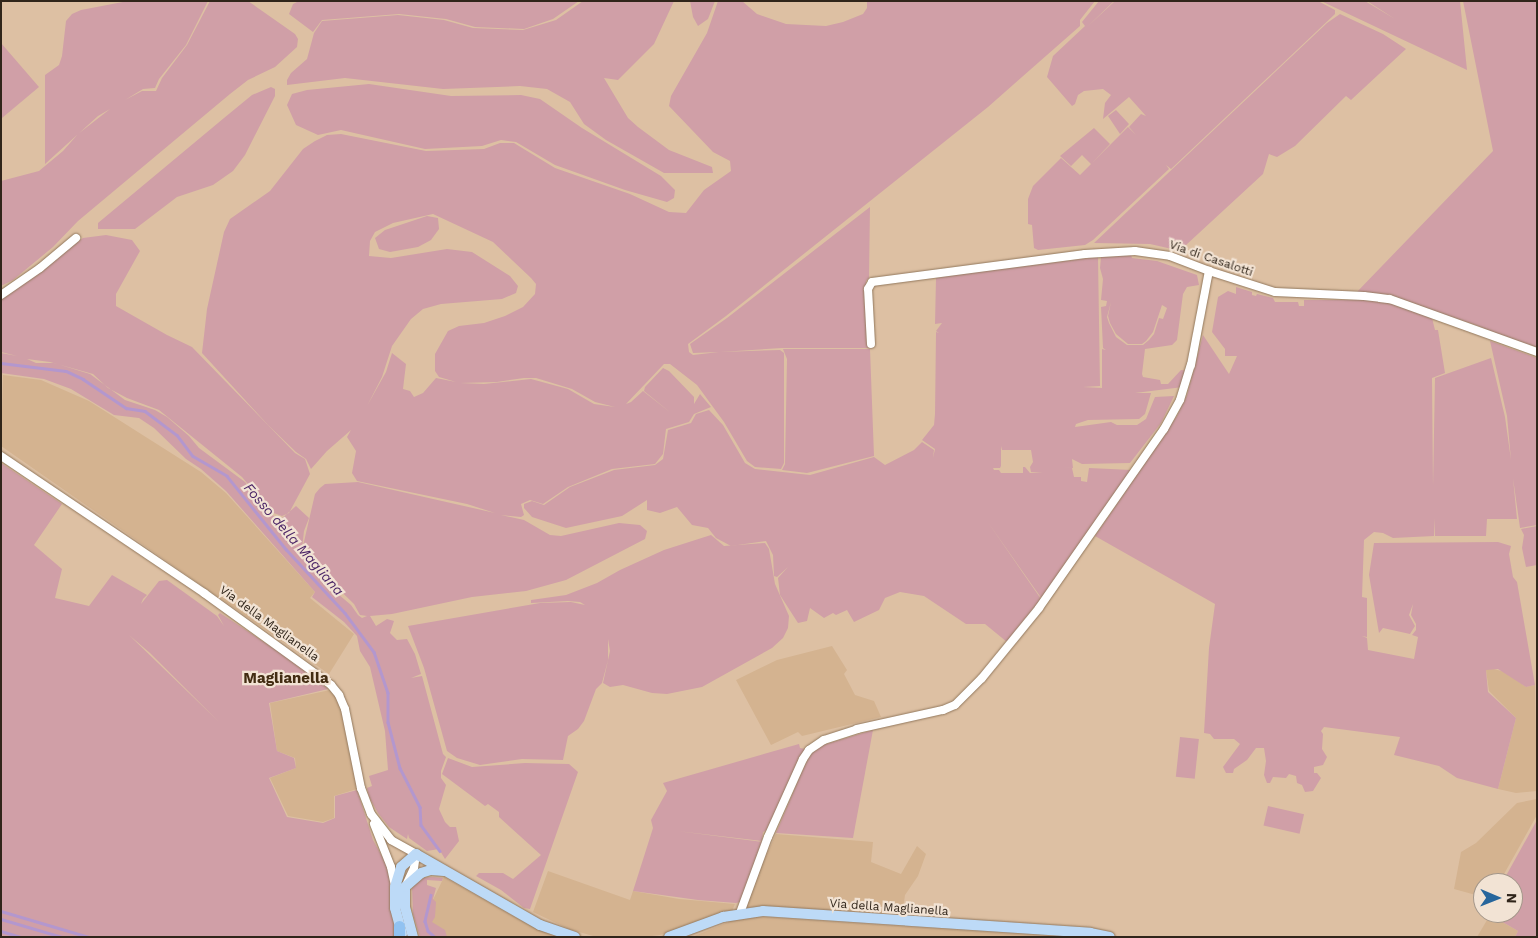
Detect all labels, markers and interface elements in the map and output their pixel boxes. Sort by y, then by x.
street label: Via di Casalotti [1167,238,1255,280]
water label: Fosso della Magliana [241,479,347,599]
street label: Via della Maglianella [216,583,322,665]
district label: Maglianella [243,670,329,688]
north arrow [1473,873,1523,923]
text: N [1504,893,1520,904]
street label: Via della Maglianella [829,897,949,919]

